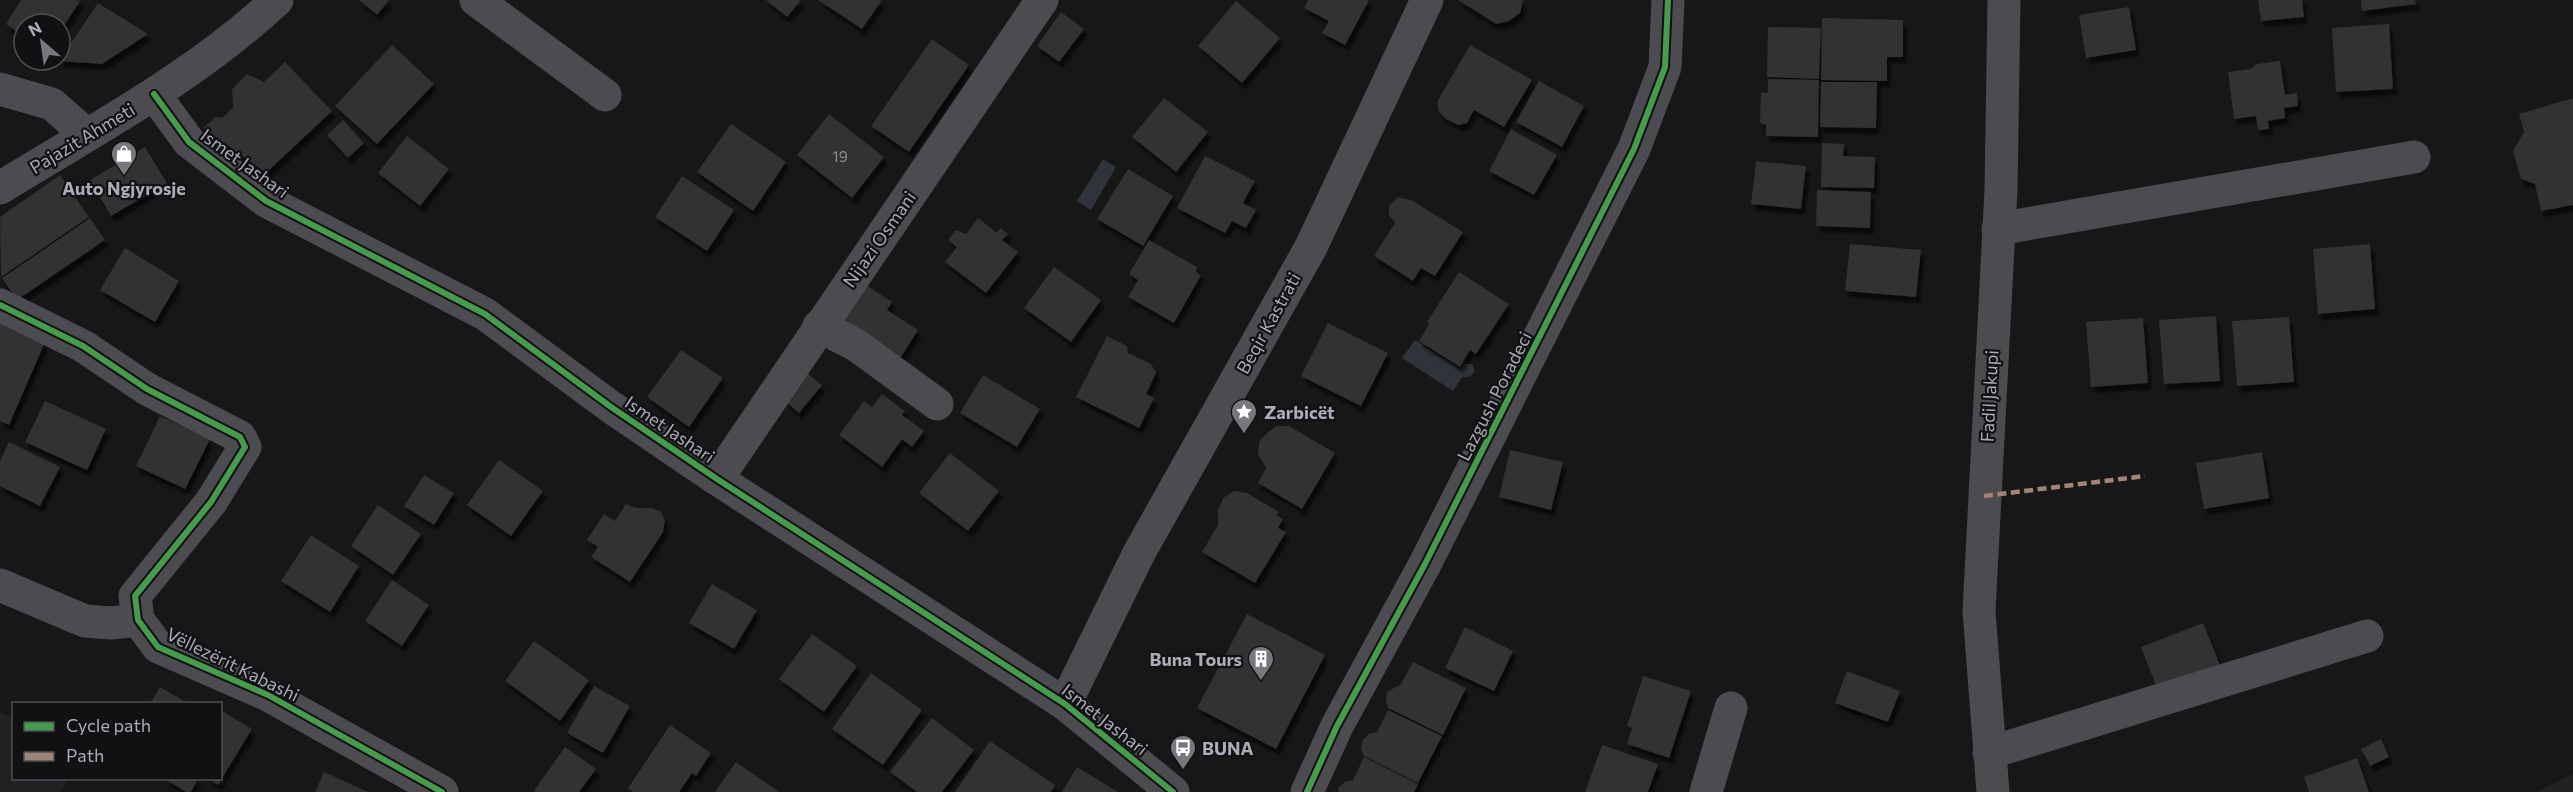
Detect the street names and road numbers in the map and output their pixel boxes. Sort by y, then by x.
street label: Pajazit Ahmeti [25,98,139,178]
street label: Ismet Jashari [197,124,293,202]
street label: Nijazi Osmani [838,187,920,291]
street label: Beqir Kastrati [1231,269,1305,377]
street label: Lazgush Poradeci [1452,328,1536,464]
street label: Fadil Jakupi [1976,349,2002,443]
street label: Ismet Jashari [621,391,719,467]
street label: Vëllezërit Kabashi [163,622,303,706]
street label: Ismet Jashari [1057,678,1153,760]

